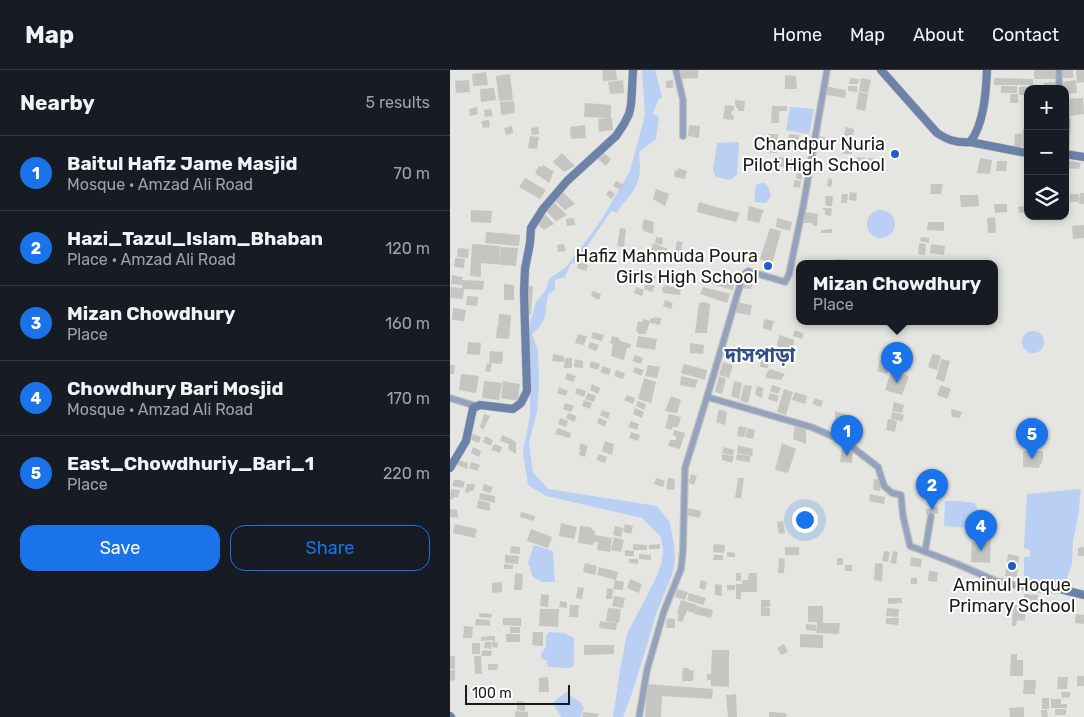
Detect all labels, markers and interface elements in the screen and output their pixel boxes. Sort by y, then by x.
text: Map [25,21,74,49]
text: Home [773,24,822,46]
text: Map [850,24,885,46]
text: About [913,24,964,46]
text: Contact [992,24,1059,46]
map controls [1024,85,1069,220]
button: + [1024,85,1069,130]
text: Nearby [20,90,95,115]
text: 5 results [366,93,430,112]
button: − [1024,130,1069,175]
place label: Chandpur Nuria Pilot High School [743,133,885,176]
marker: Chandpur Nuria Pilot High School [889,148,901,160]
text: Baitul Hafiz Jame Masjid [67,152,298,175]
text: 1 [32,164,40,183]
text: 70 m [393,164,430,183]
text: Mosque · Amzad Ali Road [67,175,253,194]
button: layers [1024,175,1069,220]
text: Hazi_Tazul_Islam_Bhaban [67,227,323,250]
text: 2 [31,239,41,258]
text: 120 m [385,239,430,258]
place label: Hafiz Mahmuda Poura Girls High School [576,245,758,288]
text: Place · Amzad Ali Road [67,250,236,269]
marker: Hafiz Mahmuda Poura Girls High School [762,260,774,272]
popup [796,260,998,325]
text: Mizan Chowdhury [813,272,981,295]
text: Place [813,295,854,314]
text: Mizan Chowdhury [67,302,235,325]
text: 3 [31,314,41,333]
text: 160 m [385,314,430,333]
text: Place [67,325,108,344]
pin: 3 [881,342,913,383]
district label: দাসপাড়া [724,343,796,367]
text: Chowdhury Bari Mosjid [67,377,283,400]
text: 4 [31,389,41,408]
text: 170 m [387,389,430,408]
text: Mosque · Amzad Ali Road [67,400,253,419]
pin: 1 [831,415,863,456]
pin: 5 [1016,418,1048,459]
text: East_Chowdhuriy_Bari_1 [67,452,314,475]
text: 5 [31,464,41,483]
text: 220 m [383,464,430,483]
pin: 2 [916,469,948,510]
text: Place [67,475,108,494]
your location [792,507,818,533]
pin: 4 [965,510,997,551]
button: Save [20,525,220,571]
button: Share [230,525,430,571]
marker: Aminul Hoque Primary School [1006,560,1018,572]
place label: Aminul Hoque Primary School [949,574,1075,617]
scale bar [465,682,570,705]
text: 100 m [472,685,512,702]

